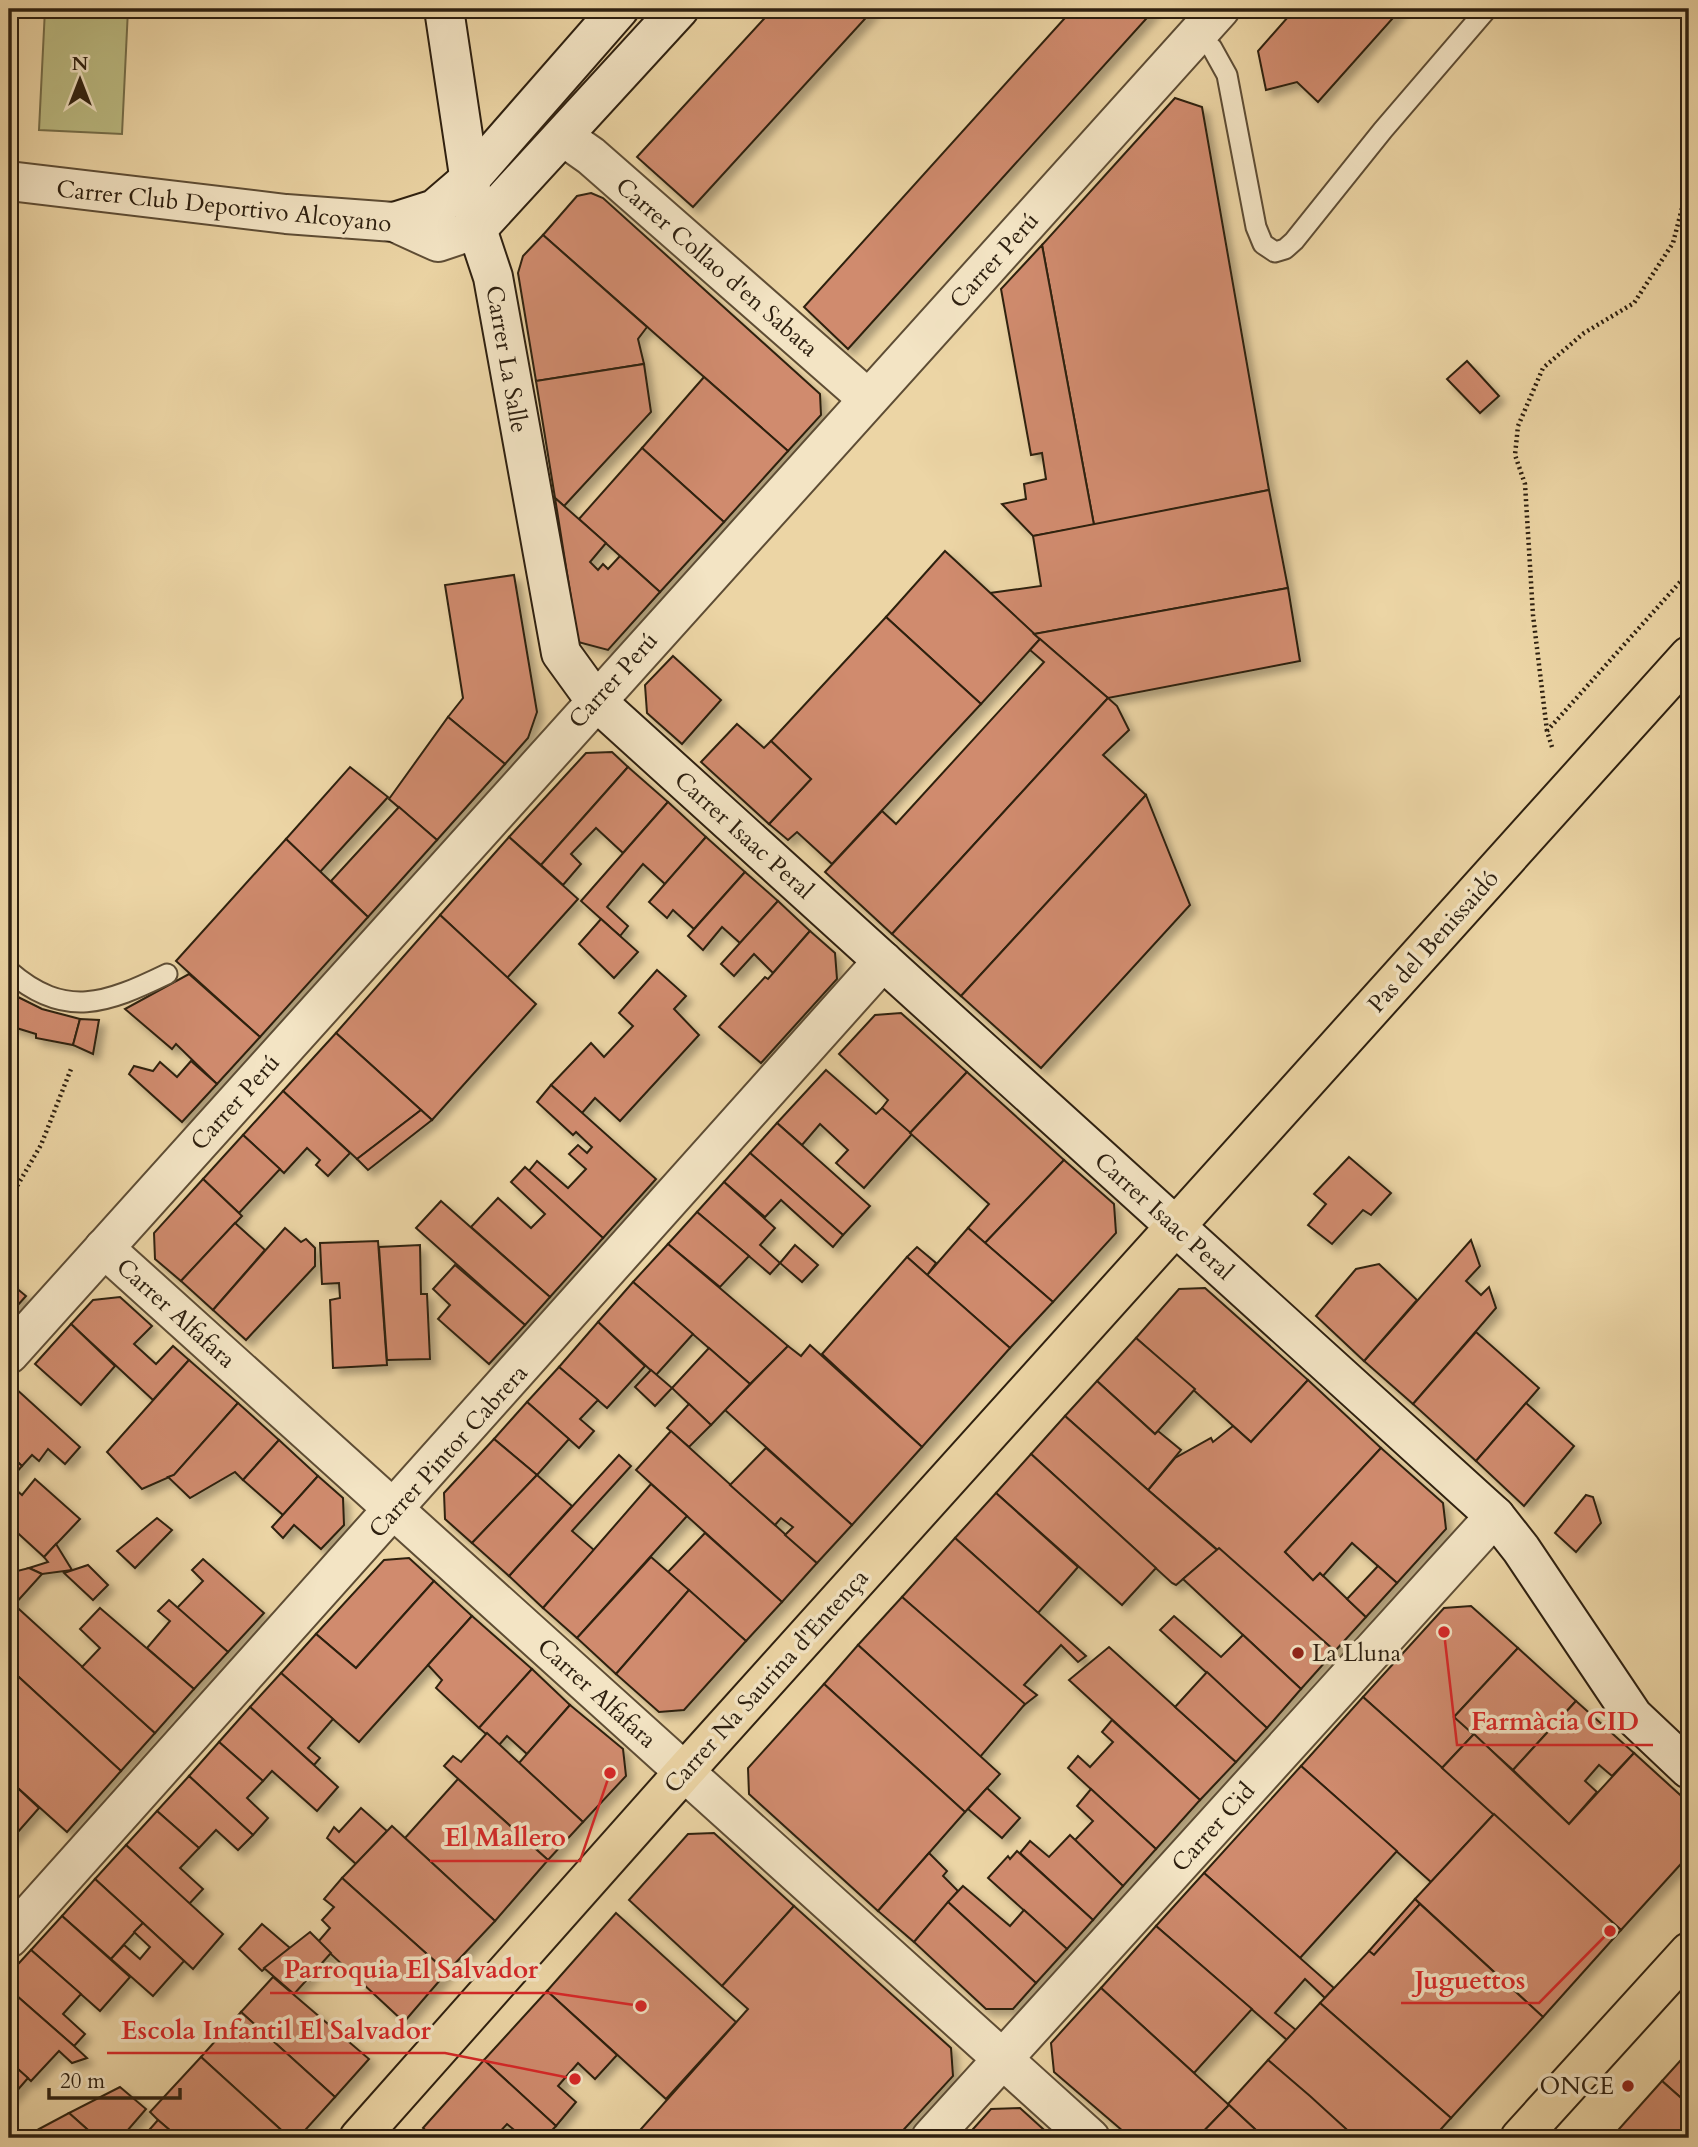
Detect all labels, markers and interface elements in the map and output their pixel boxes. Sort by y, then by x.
north arrow [46,46,116,116]
text: N [72,51,89,77]
street label: Carrer Collao d'en Sabata [608,170,825,365]
street label: Carrer Club Deportivo Alcoyano [55,172,393,241]
street label: Carrer Perú [942,205,1047,316]
street label: Carrer La Salle [477,283,536,435]
street label: Carrer Perú [561,625,666,736]
street label: Carrer Isaac Peral [667,764,820,907]
street label: Pas del Benissaidó [1360,863,1506,1020]
street label: Carrer Perú [183,1047,288,1158]
street label: Carrer Isaac Peral [1087,1145,1240,1288]
street label: Carrer Alfafara [109,1251,243,1376]
street label: Carrer Pintor Cabrera [361,1357,536,1545]
street label: Carrer Na Saurina d'Entença [657,1562,876,1801]
street label: Carrer Alfafara [530,1631,664,1756]
place label: La Lluna [1312,1637,1402,1670]
marker: La Lluna [1290,1645,1306,1661]
callout: Farmàcia CID [1457,1698,1653,1745]
text: Farmàcia CID [1471,1704,1639,1739]
street label: Carrer Cid [1164,1775,1263,1879]
callout: El Mallero [430,1814,580,1861]
text: El Mallero [444,1820,566,1855]
callout: Parroquia El Salvador [270,1946,553,1993]
text: Parroquia El Salvador [284,1952,539,1987]
callout: Juguettos [1401,1956,1539,2003]
text: Juguettos [1411,1963,1525,1998]
callout: Escola Infantil El Salvador [107,2006,445,2053]
text: Escola Infantil El Salvador [121,2013,432,2048]
scale bar [49,2056,180,2100]
text: 20 m [60,2067,105,2096]
place label: ONCE [1540,2070,1614,2103]
marker: ONCE [1620,2078,1636,2094]

